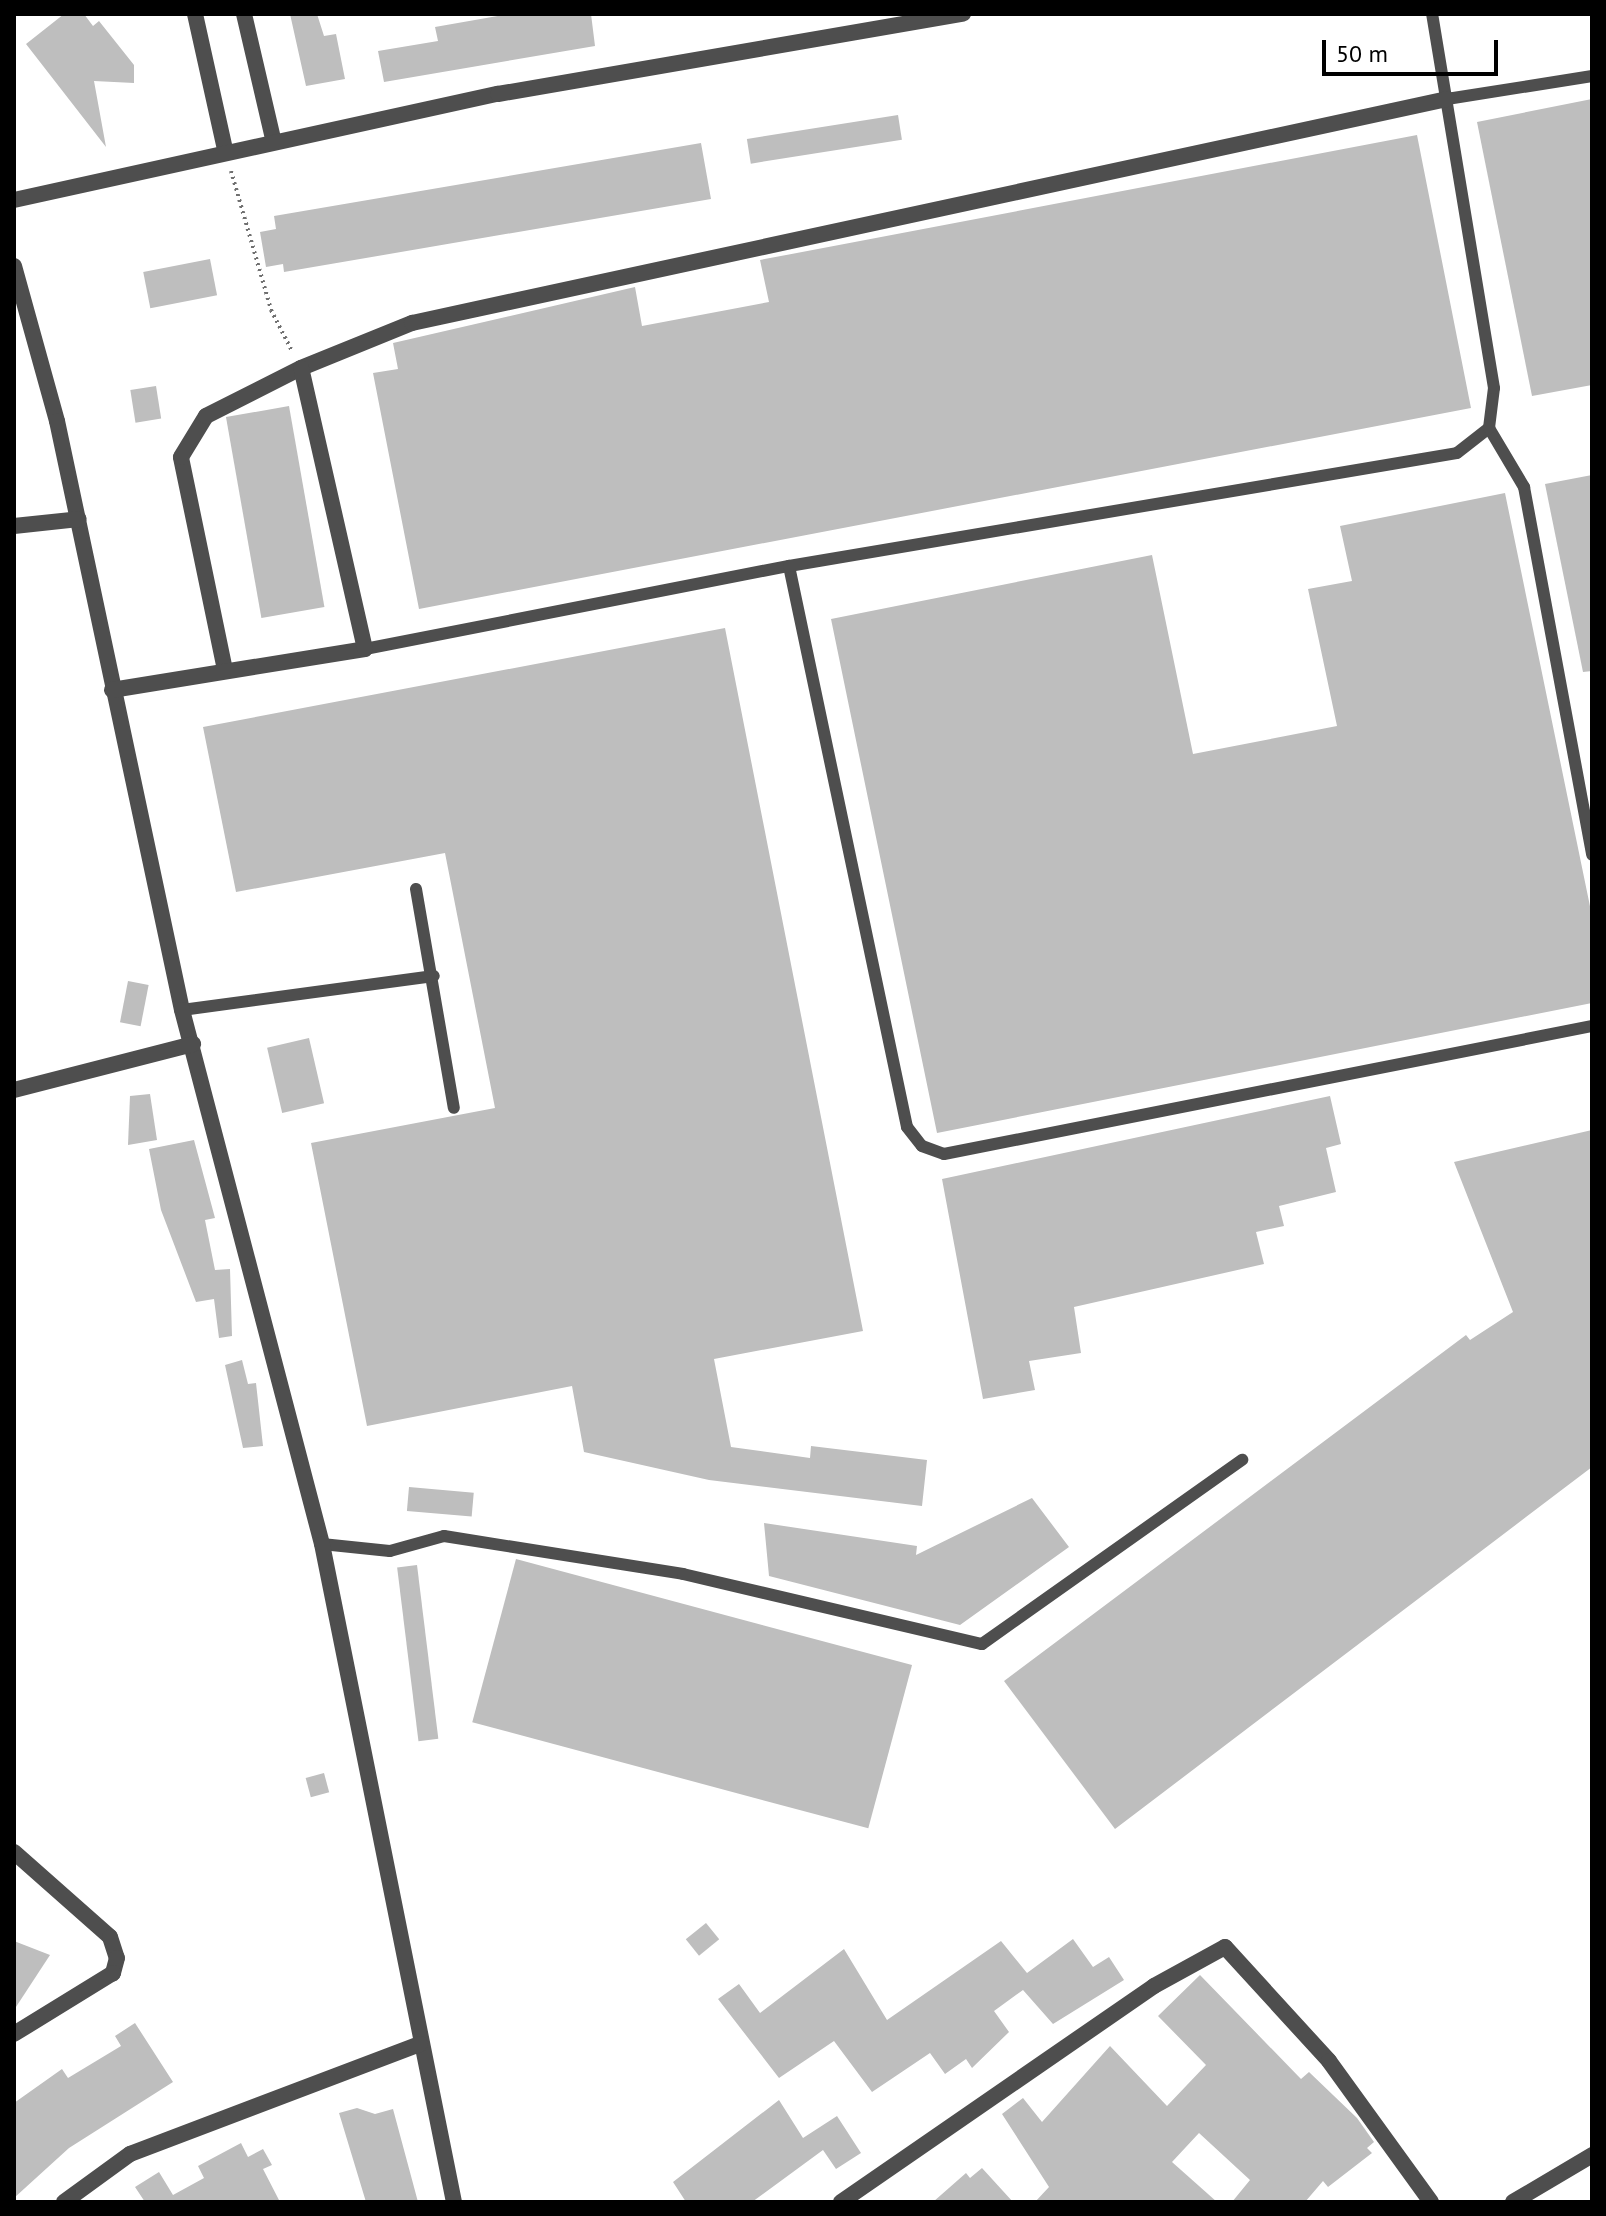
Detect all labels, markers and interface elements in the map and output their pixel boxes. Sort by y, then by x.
scale bar [1326,24,1502,74]
text: 50 m [1336,38,1388,69]

